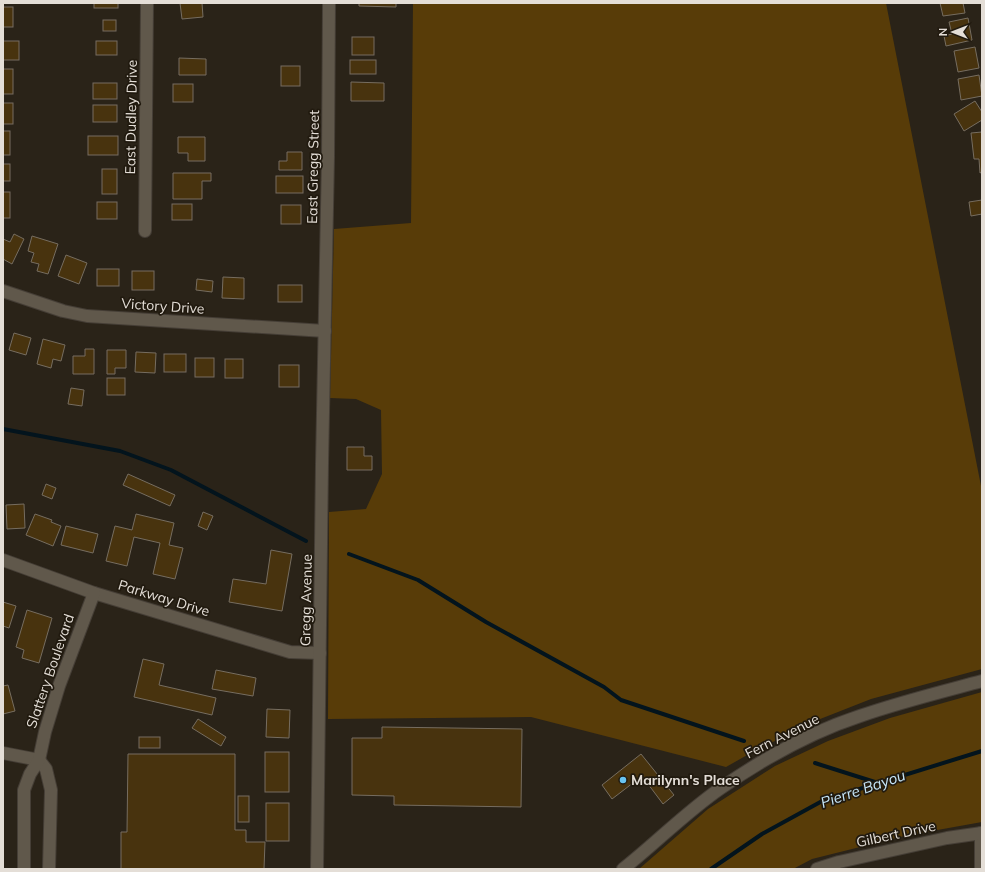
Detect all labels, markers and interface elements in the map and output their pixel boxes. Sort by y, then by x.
north arrow [933,12,973,52]
text: N [936,28,950,36]
street label: East Dudley Drive [121,60,141,174]
street label: East Gregg Street [303,110,323,224]
street label: Victory Drive [121,294,205,318]
street label: Gregg Avenue [296,554,316,646]
street label: Parkway Drive [116,576,212,620]
street label: Slattery Boulevard [22,611,78,731]
street label: Fern Avenue [742,710,822,762]
water label: Pierre Bayou [818,765,908,812]
place label: Marilynn's Place [631,771,740,789]
marker: Marilynn's Place [618,775,628,785]
street label: Gilbert Drive [855,817,937,851]

